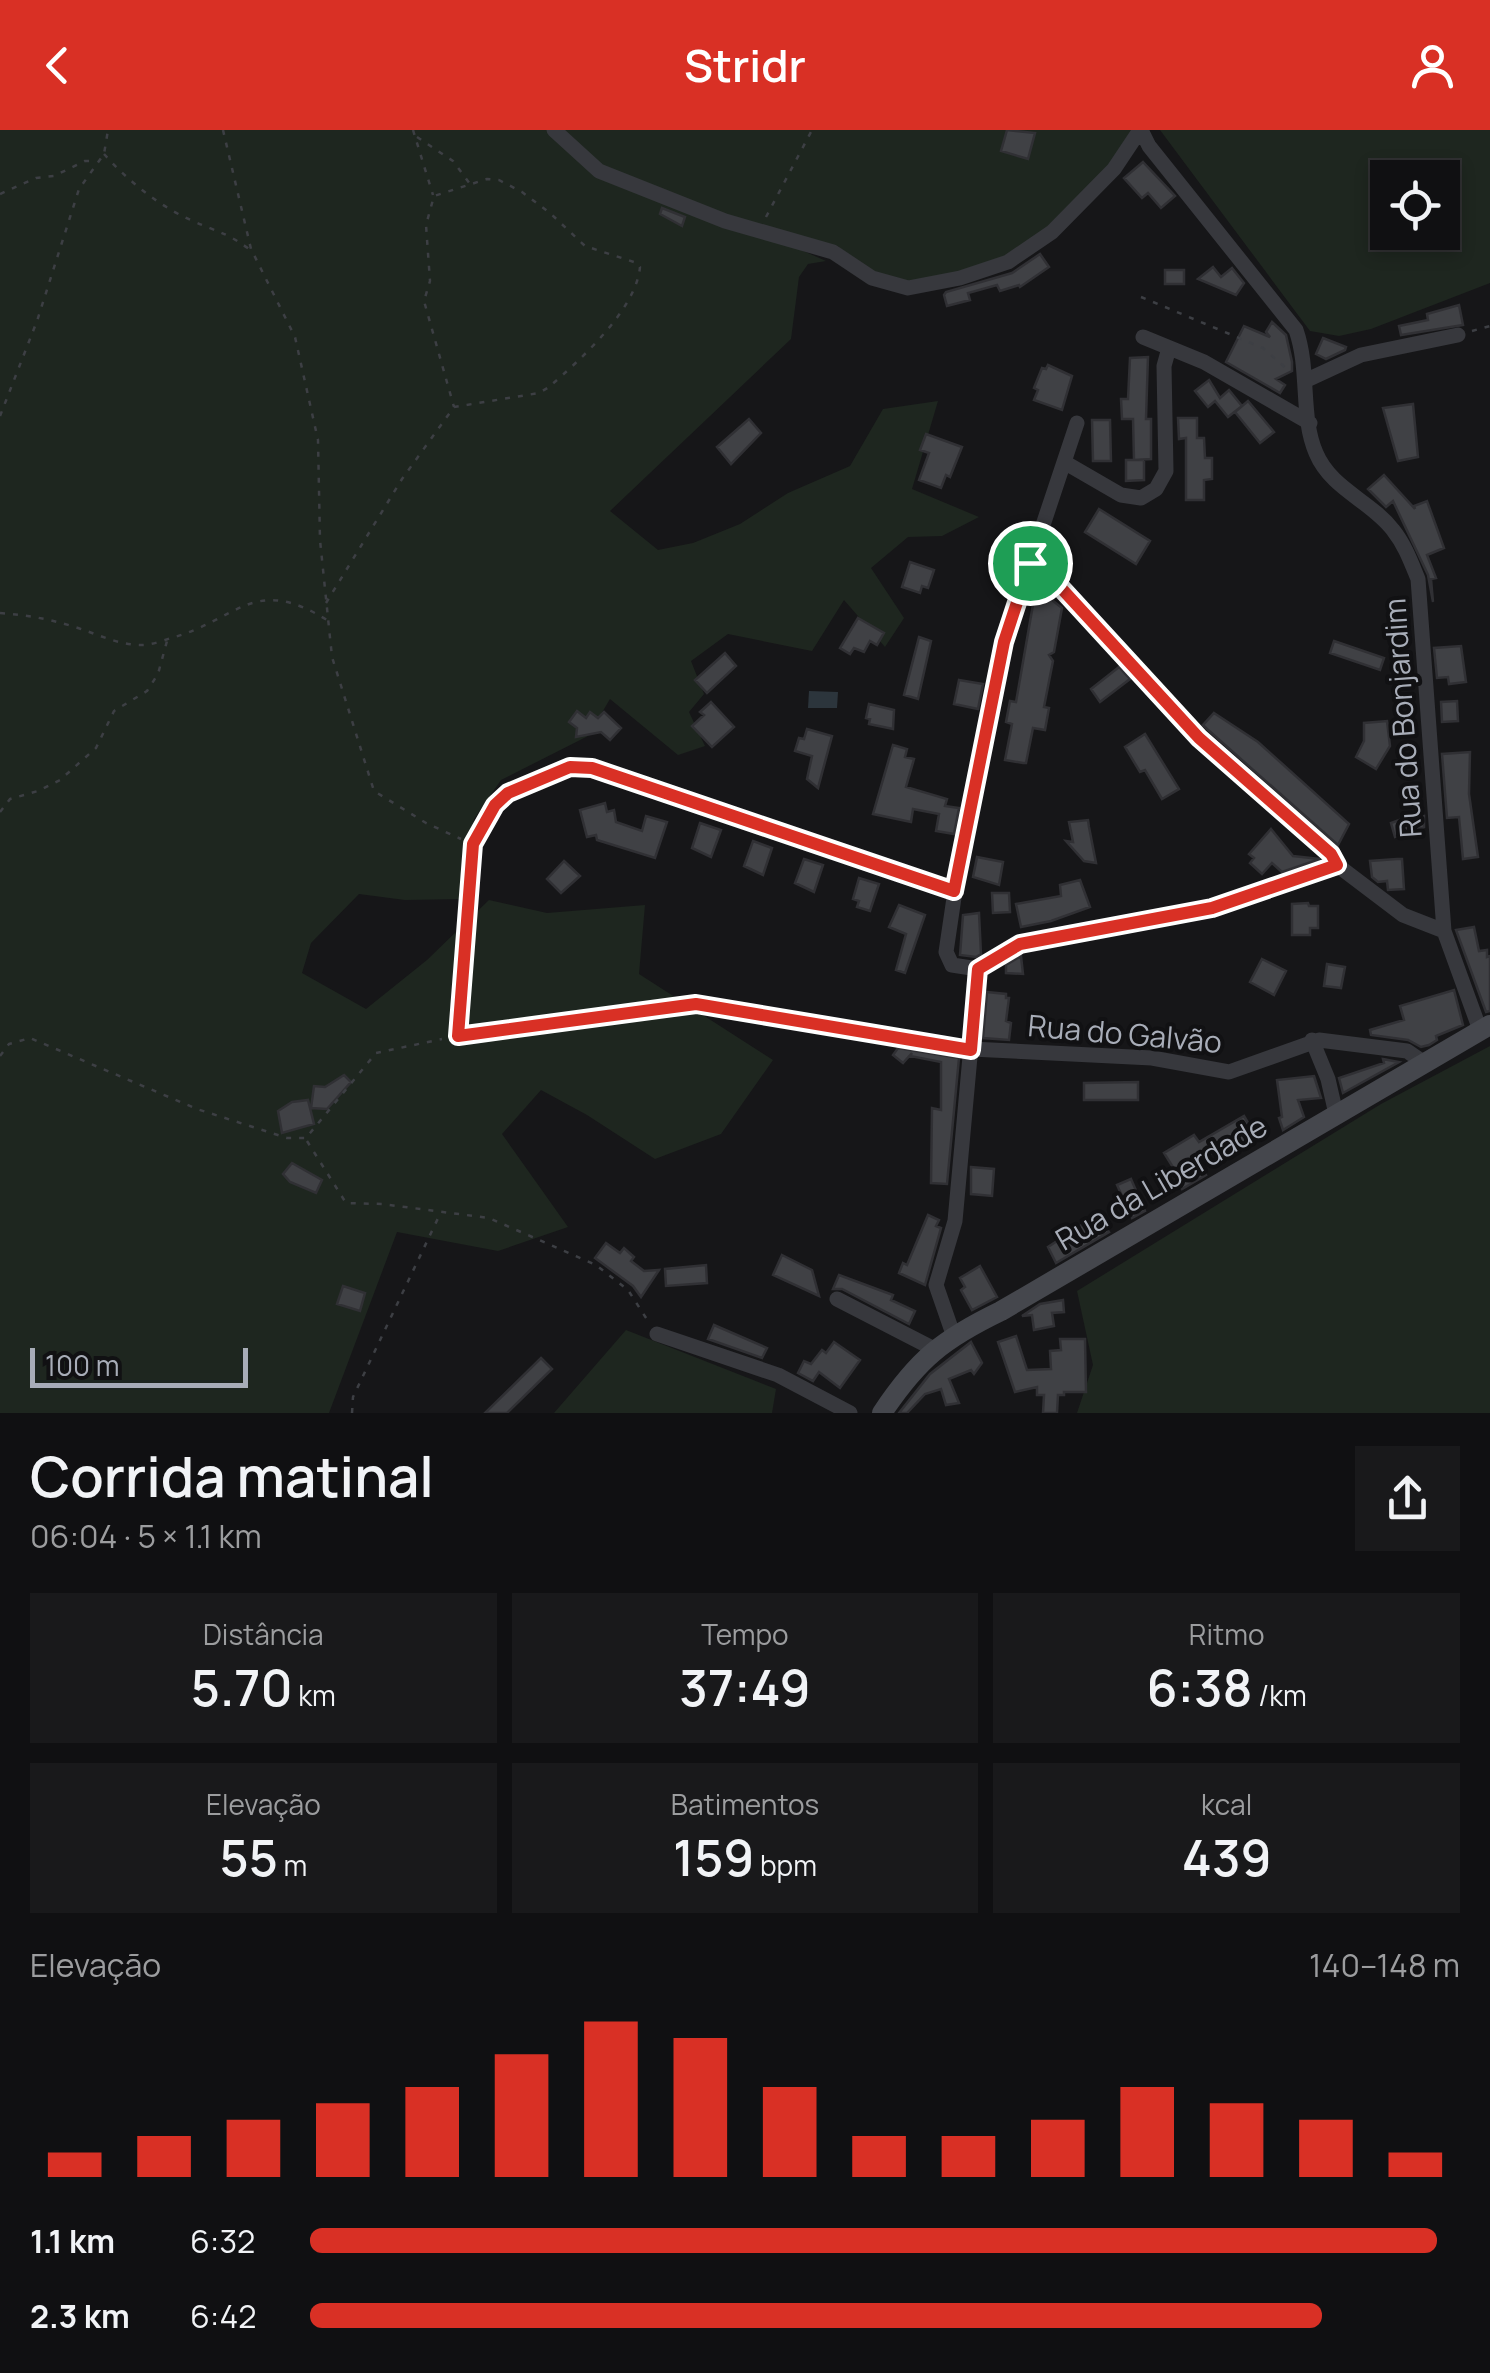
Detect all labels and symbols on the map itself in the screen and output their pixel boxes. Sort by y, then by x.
pin [988,521,1073,606]
street label: Rua do Bonjardim [1373,597,1431,839]
street label: Rua do Galvão [1026,1004,1224,1062]
street label: Rua da Liberdade [1048,1105,1274,1259]
scale bar [30,1343,248,1388]

